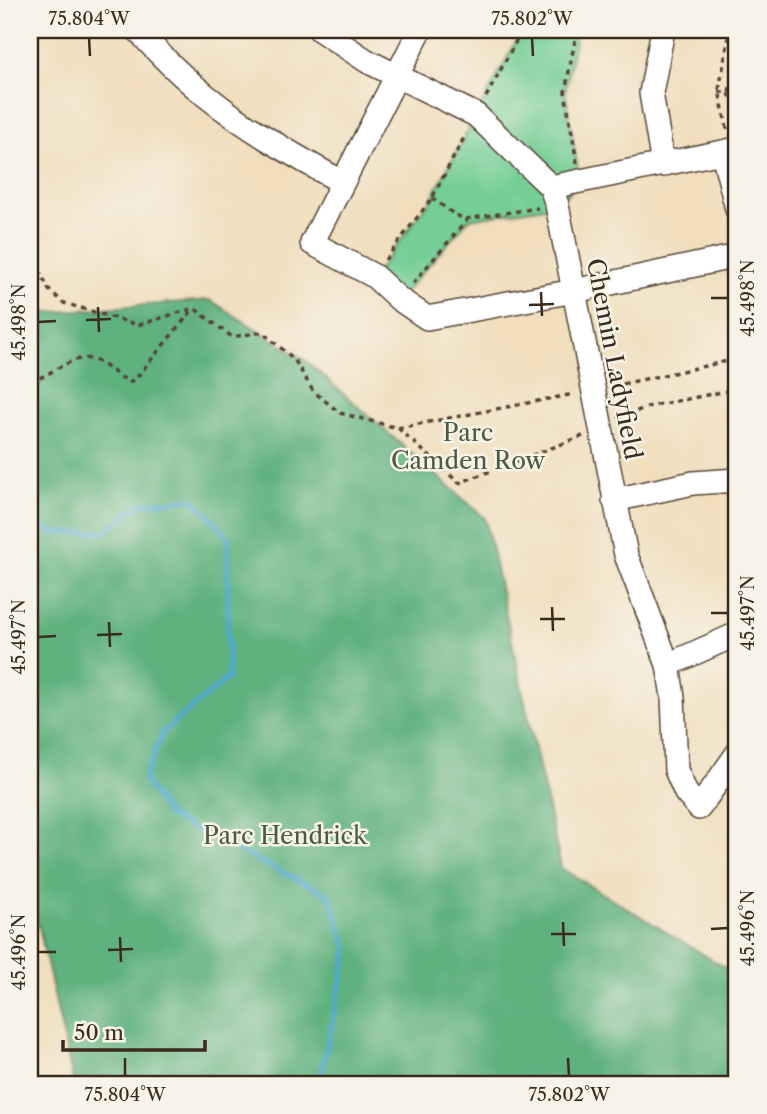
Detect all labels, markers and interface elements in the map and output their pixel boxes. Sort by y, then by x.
text: 75.804°W [48,8,131,30]
text: 75.802°W [491,8,574,30]
street label: Chemin Ladyfield [581,256,648,462]
text: 45.498°N [737,259,759,337]
text: 45.498°N [8,283,30,361]
park label: Parc Camden Row [391,418,546,475]
text: 45.497°N [737,575,759,651]
text: 45.497°N [8,599,30,675]
park label: Parc Hendrick [203,821,368,850]
text: 45.496°N [737,889,759,966]
text: 45.496°N [8,913,30,990]
scale bar [63,1009,205,1053]
text: 50 m [74,1020,124,1045]
text: 75.804°W [84,1084,167,1106]
text: 75.802°W [528,1084,611,1106]

